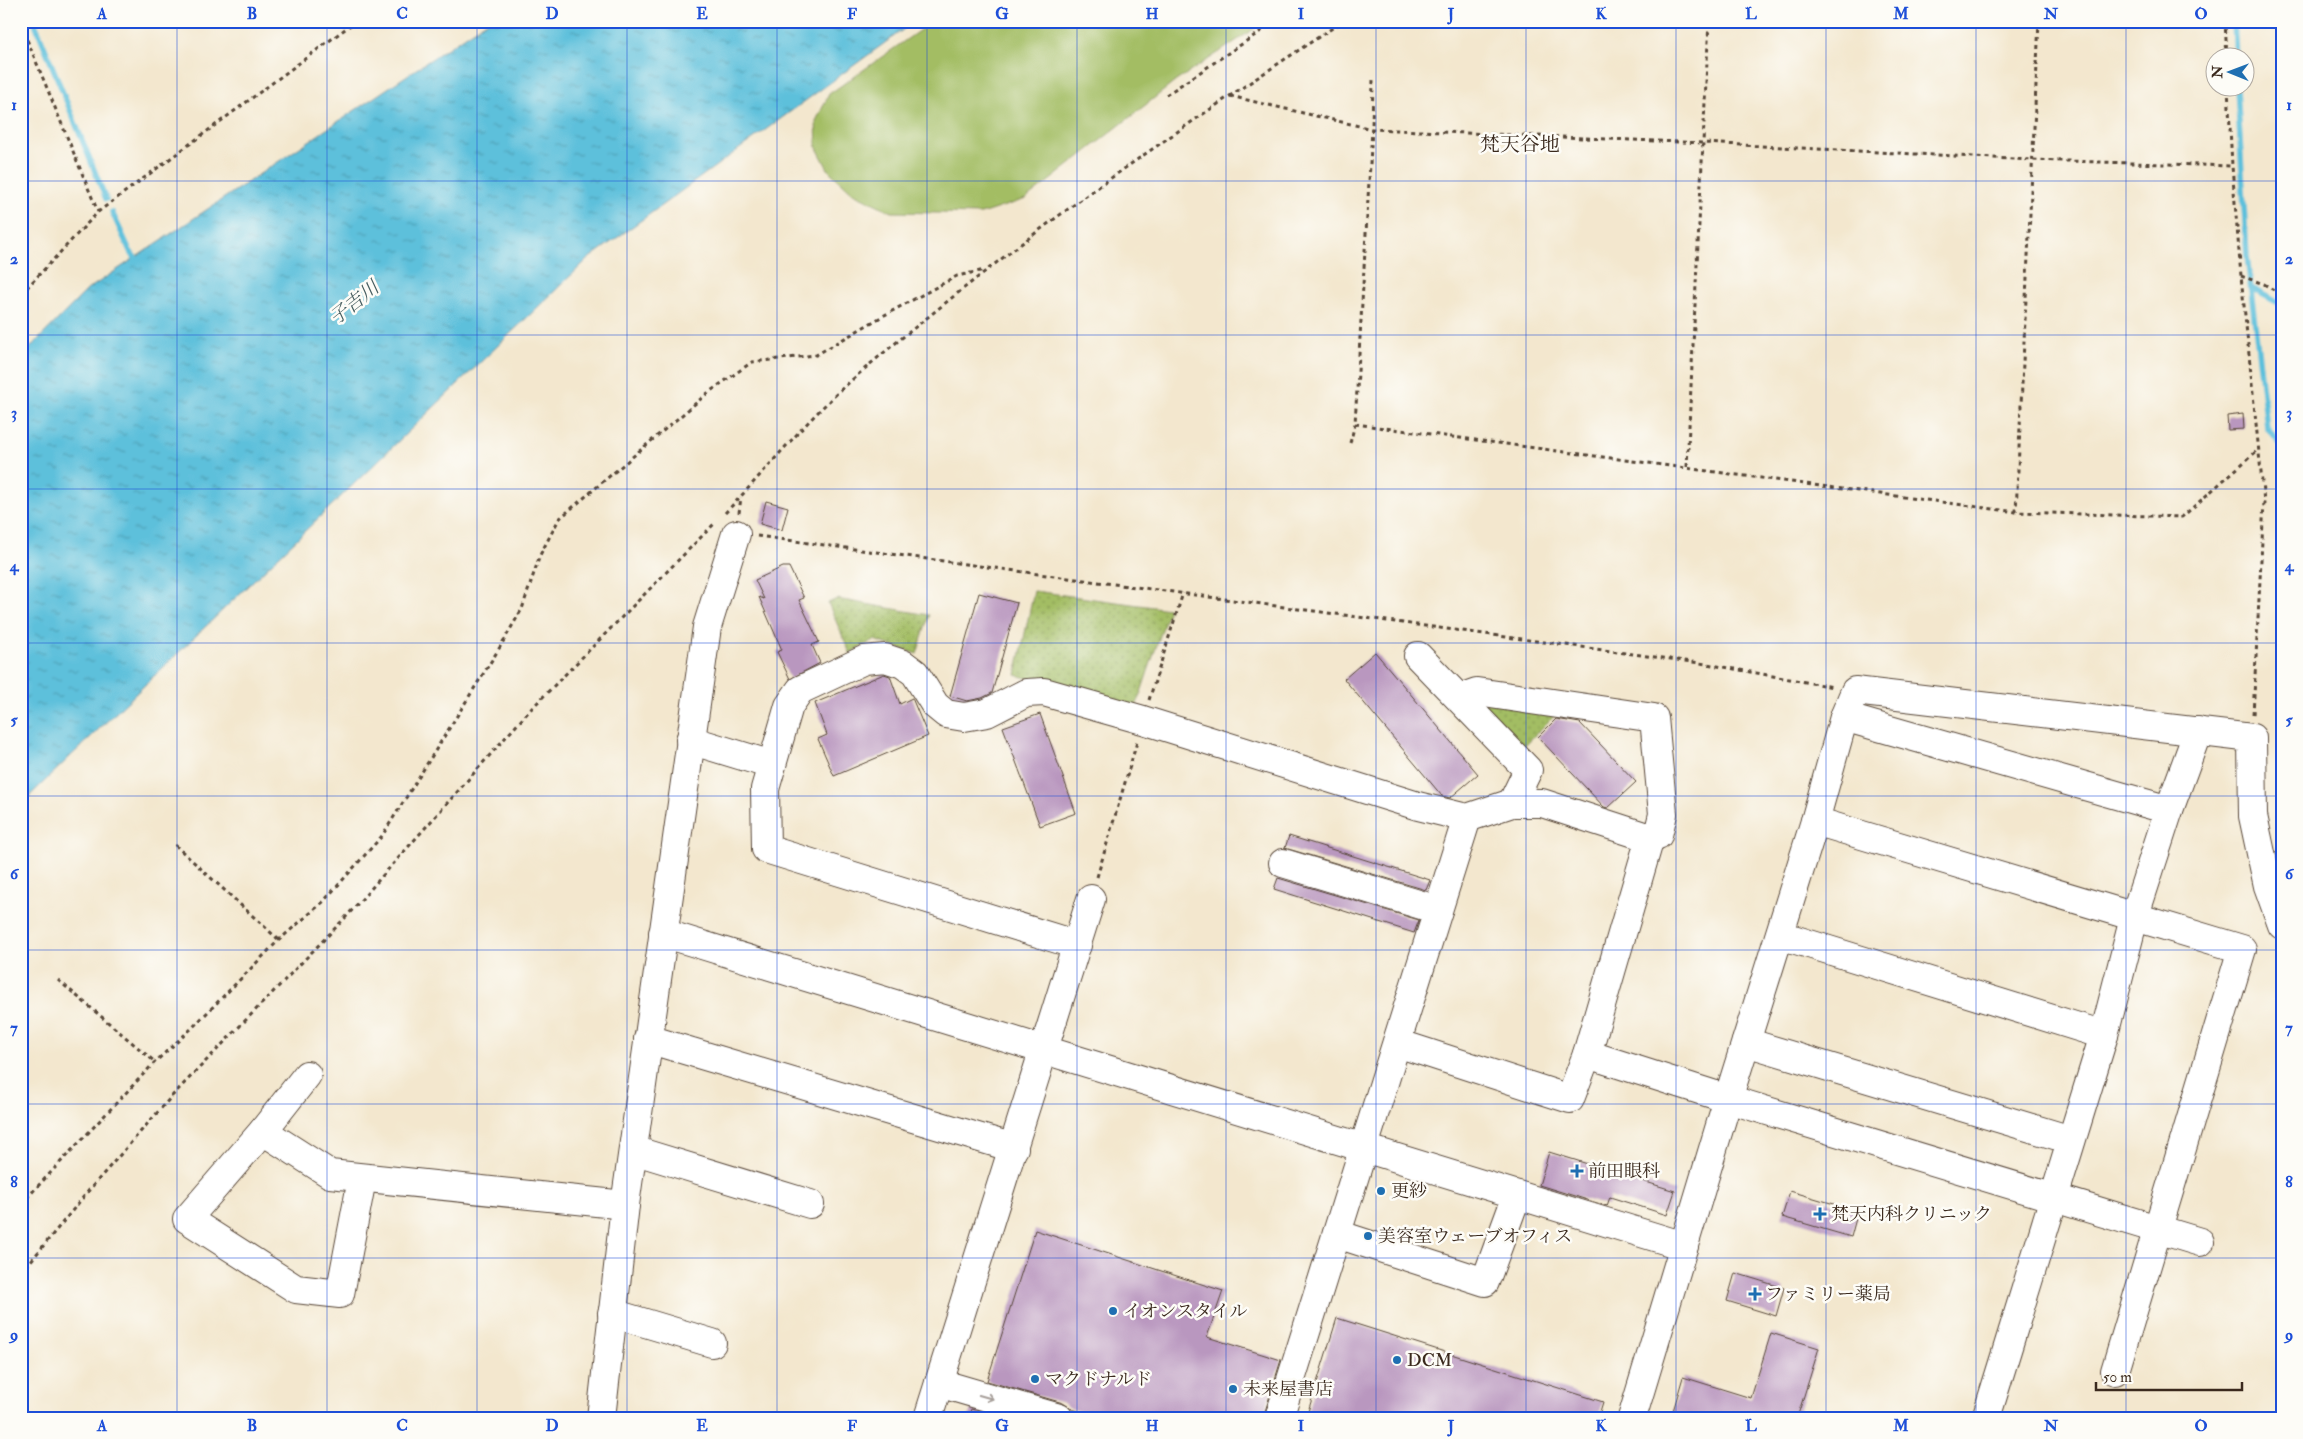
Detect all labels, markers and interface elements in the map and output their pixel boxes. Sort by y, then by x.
text: A [96,4,108,24]
text: B [247,4,257,24]
text: C [396,4,408,24]
text: D [545,4,559,24]
text: E [696,4,708,24]
text: F [847,4,857,24]
text: G [995,4,1009,24]
text: H [1145,4,1159,24]
text: I [1298,4,1305,24]
text: J [1447,4,1455,25]
text: K [1595,4,1607,24]
text: L [1745,4,1757,24]
text: M [1892,4,1909,24]
text: N [2043,4,2059,24]
text: O [2194,4,2208,24]
north arrow [2206,48,2256,98]
text: N [2209,65,2226,79]
text: 1 [11,95,17,115]
text: 1 [2286,95,2292,115]
district label: 梵天谷地 [1480,132,1560,157]
text: 2 [10,249,18,269]
text: 2 [2285,249,2293,269]
water label: 子吉川 [324,274,385,330]
text: 3 [11,403,17,423]
text: 3 [2286,403,2292,423]
text: 4 [9,556,20,576]
text: 4 [2284,556,2295,576]
text: 5 [10,710,18,730]
text: 5 [2285,710,2293,730]
text: 6 [10,864,20,884]
text: 6 [2285,864,2295,884]
text: 7 [10,1018,18,1038]
text: 7 [2285,1018,2293,1038]
place label: 前田眼科 [1588,1160,1660,1183]
marker: 前田眼科 [1570,1164,1584,1178]
text: 8 [10,1172,18,1192]
text: 8 [2285,1172,2293,1192]
place label: 更紗 [1391,1180,1427,1203]
marker: 更紗 [1375,1185,1387,1197]
place label: 梵天内科クリニック [1831,1203,1992,1226]
marker: 梵天内科クリニック [1813,1207,1827,1221]
place label: 美容室ウェーブオフィス [1378,1225,1572,1248]
marker: 美容室ウェーブオフィス [1362,1230,1374,1242]
place label: ファミリー薬局 [1765,1283,1891,1306]
marker: ファミリー薬局 [1749,1288,1761,1300]
place label: イオンスタイル [1123,1300,1248,1323]
marker: イオンスタイル [1107,1305,1119,1317]
text: 9 [8,1325,18,1345]
text: 9 [2283,1325,2293,1345]
place label: DCM [1407,1349,1452,1372]
marker: DCM [1391,1354,1403,1366]
scale bar [2096,1359,2242,1391]
place label: マクドナルド [1045,1368,1152,1391]
text: 50 m [2103,1368,2132,1387]
marker: マクドナルド [1029,1373,1041,1385]
place label: 未来屋書店 [1243,1378,1333,1401]
marker: 未来屋書店 [1227,1383,1239,1395]
one-way arrow [978,1392,994,1402]
text: A [96,1416,108,1436]
text: B [247,1416,257,1436]
text: C [396,1416,408,1436]
text: D [545,1416,559,1436]
text: E [696,1416,708,1436]
text: F [847,1416,857,1436]
text: G [995,1416,1009,1436]
text: H [1145,1416,1159,1436]
text: I [1298,1416,1305,1436]
text: J [1447,1416,1455,1437]
text: K [1595,1416,1607,1436]
text: L [1745,1416,1757,1436]
text: M [1892,1416,1909,1436]
text: N [2043,1416,2059,1436]
text: O [2194,1416,2208,1436]

